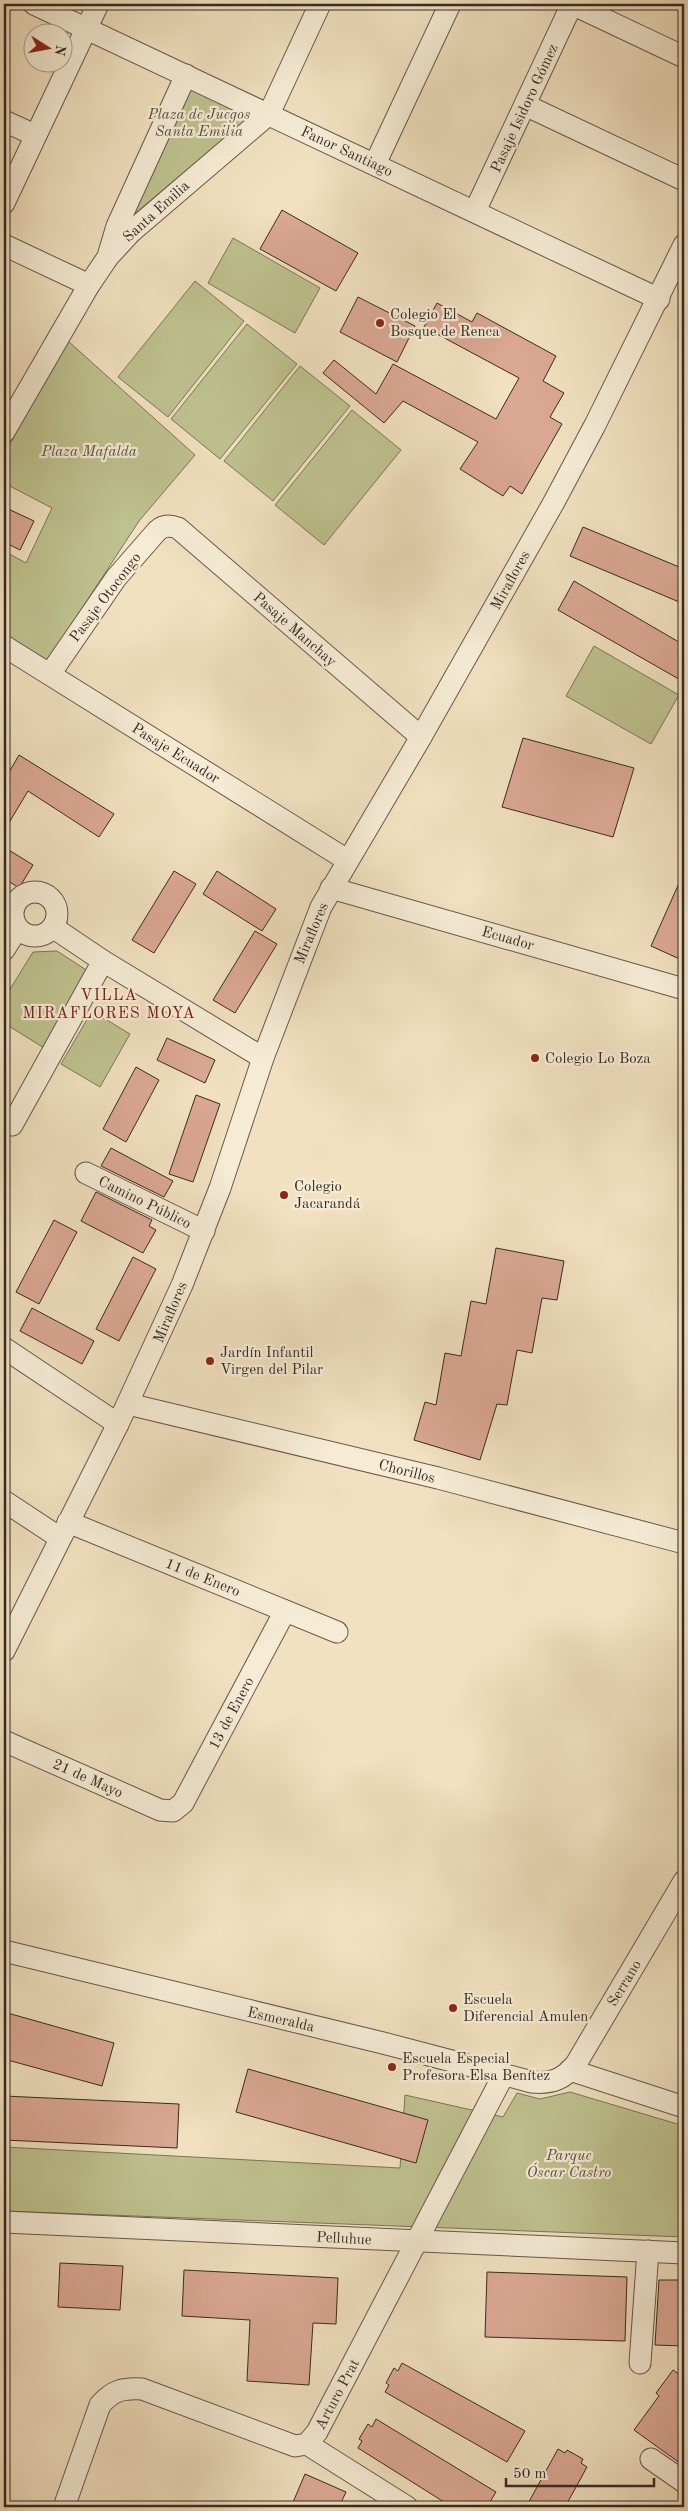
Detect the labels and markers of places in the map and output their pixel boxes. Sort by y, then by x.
place label: Colegio El Bosque de Renca [390,308,500,340]
marker: Colegio El Bosque de Renca [374,317,386,329]
marker: Colegio Lo Boza [529,1052,541,1064]
place label: Colegio Lo Boza [545,1052,651,1067]
place label: Colegio Jacarandá [294,1180,361,1212]
marker: Colegio Jacarandá [278,1189,290,1201]
place label: Jardín Infantil Virgen del Pilar [220,1346,323,1378]
marker: Jardín Infantil Virgen del Pilar [204,1355,216,1367]
place label: Escuela Diferencial Amulen [463,1993,588,2025]
marker: Escuela Diferencial Amulen [447,2002,459,2014]
place label: Escuela Especial Profesora Elsa Benítez [402,2052,550,2084]
marker: Escuela Especial Profesora Elsa Benítez [386,2061,398,2073]

